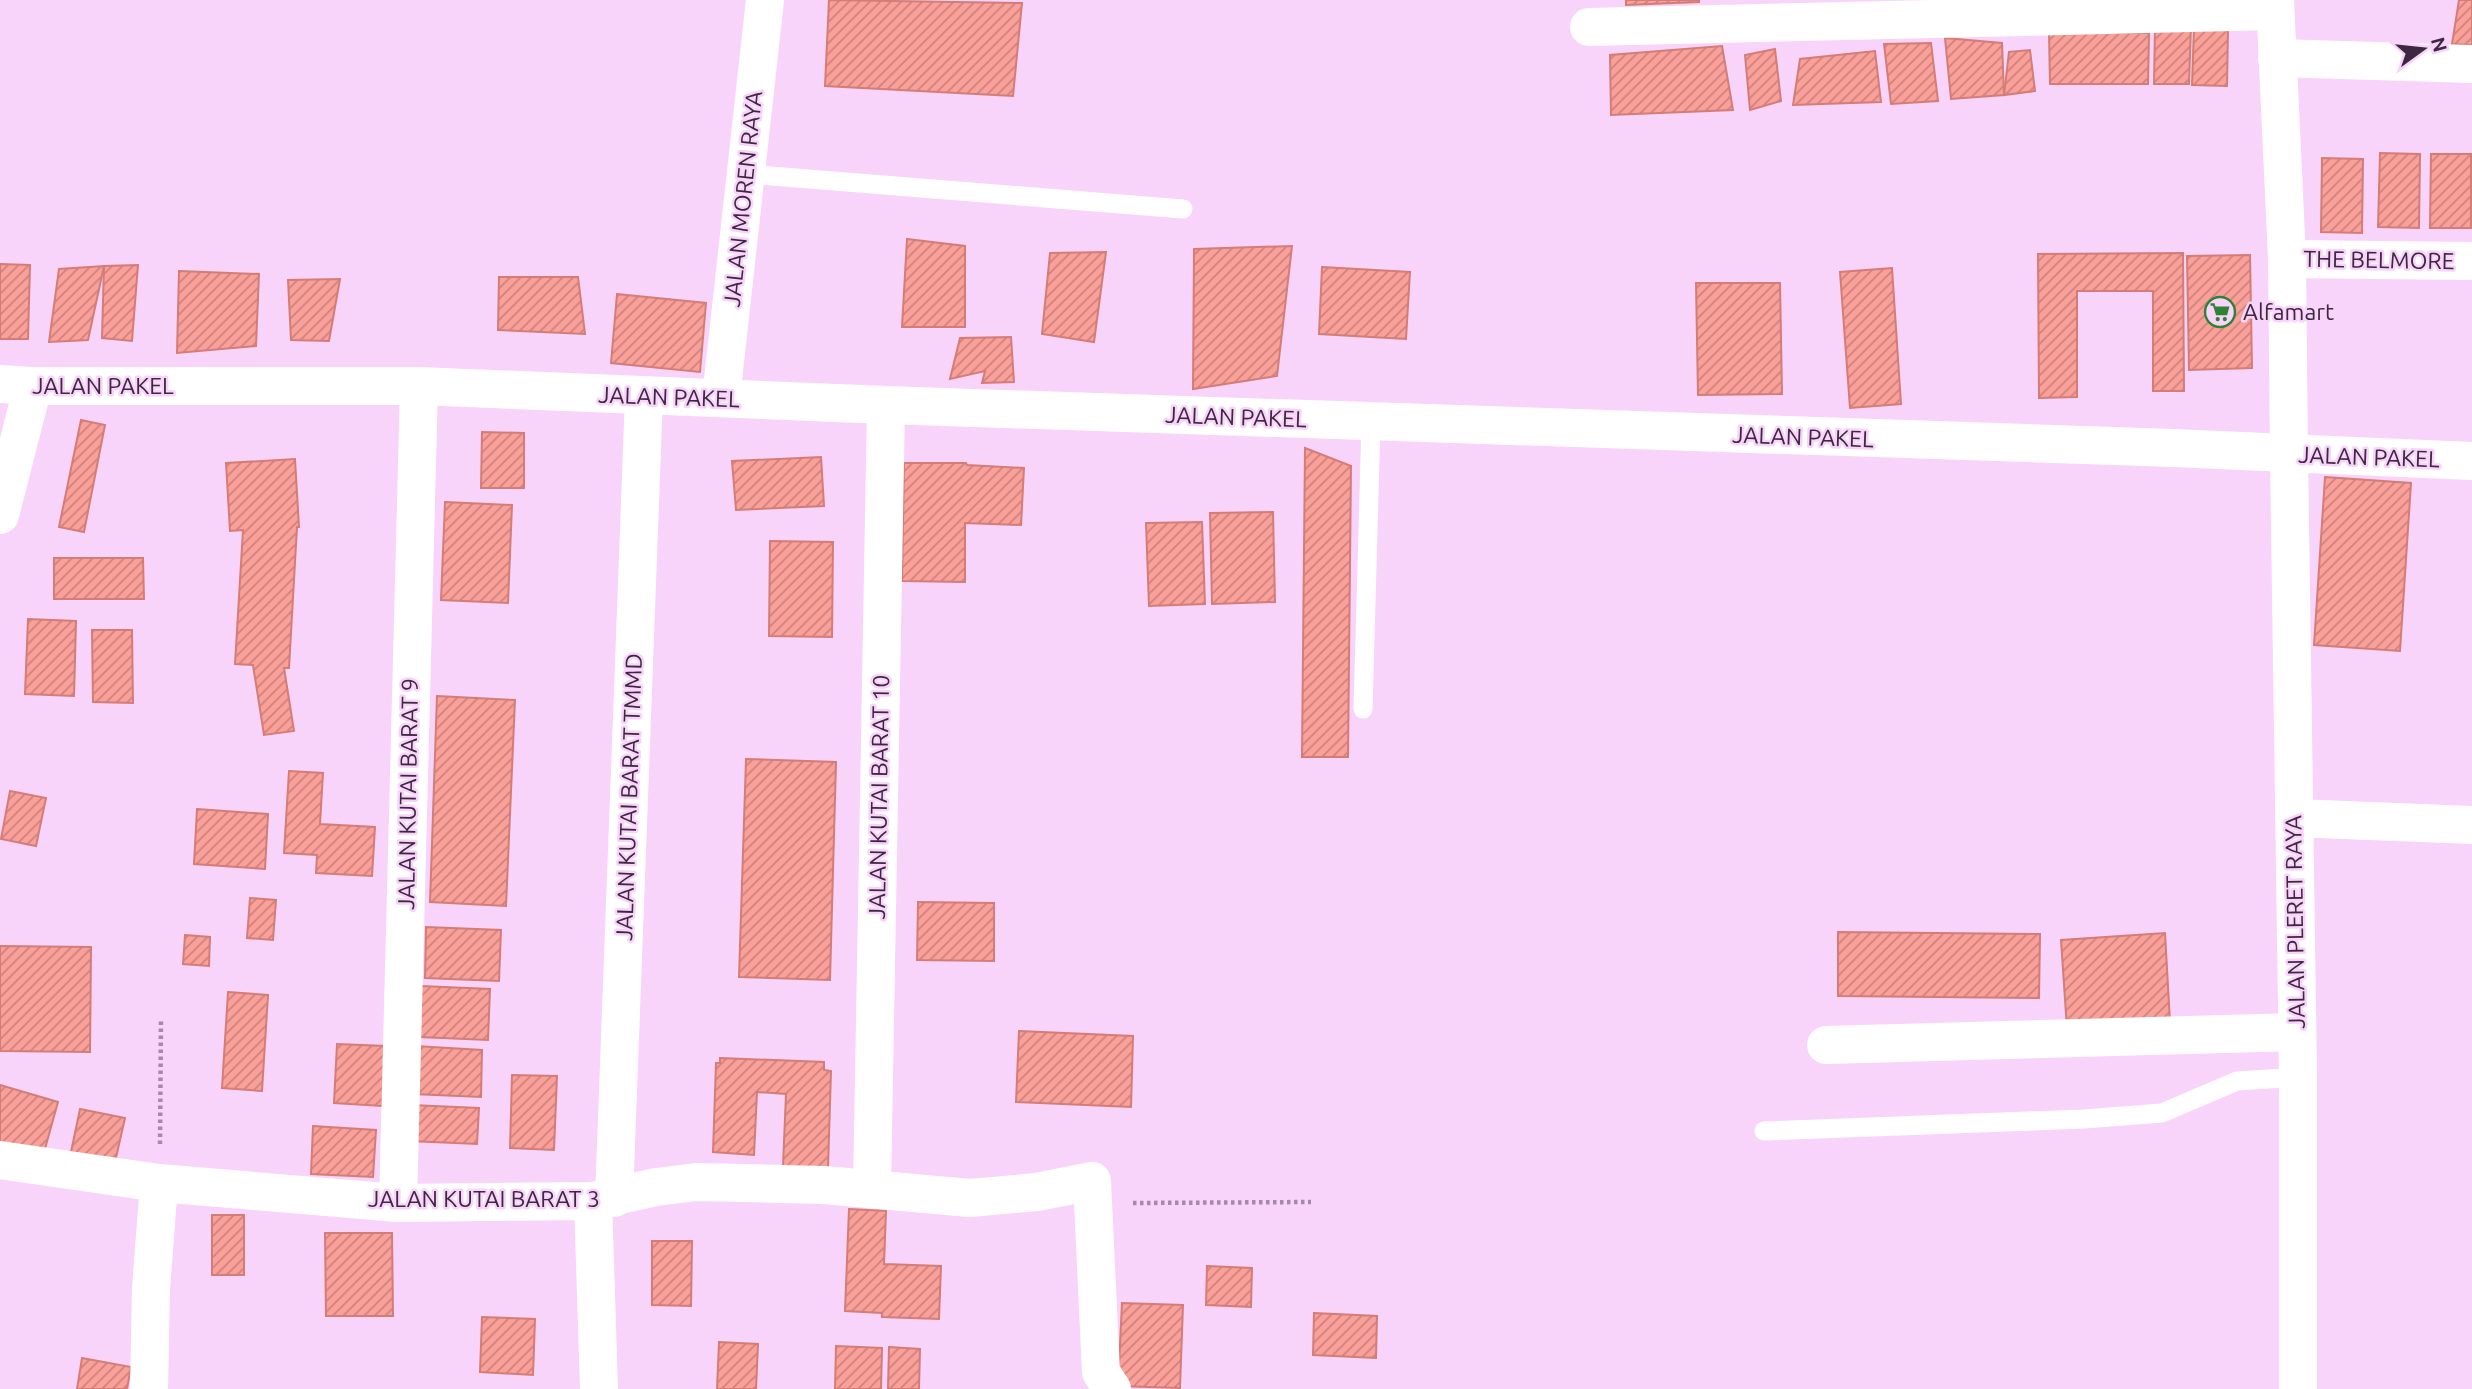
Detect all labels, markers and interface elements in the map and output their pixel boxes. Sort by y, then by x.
north arrow [2388,14,2458,84]
text: N [2427,35,2452,54]
street label: JALAN MOREN RAYA [719,90,766,308]
street label: THE BELMORE [2303,246,2455,273]
supermarket icon: Alfamart [2203,295,2237,329]
place label: Alfamart [2243,299,2334,324]
street label: JALAN PAKEL [32,373,174,398]
street label: JALAN PAKEL [598,382,740,411]
street label: JALAN PAKEL [1165,402,1307,431]
street label: JALAN PAKEL [1732,422,1874,451]
street label: JALAN PAKEL [2298,442,2440,471]
street label: JALAN KUTAI BARAT TMMD [611,653,646,941]
street label: JALAN KUTAI BARAT 10 [864,674,893,920]
street label: JALAN KUTAI BARAT 9 [393,678,422,910]
street label: JALAN PLERET RAYA [2280,815,2309,1029]
street label: JALAN KUTAI BARAT 3 [368,1186,600,1211]

